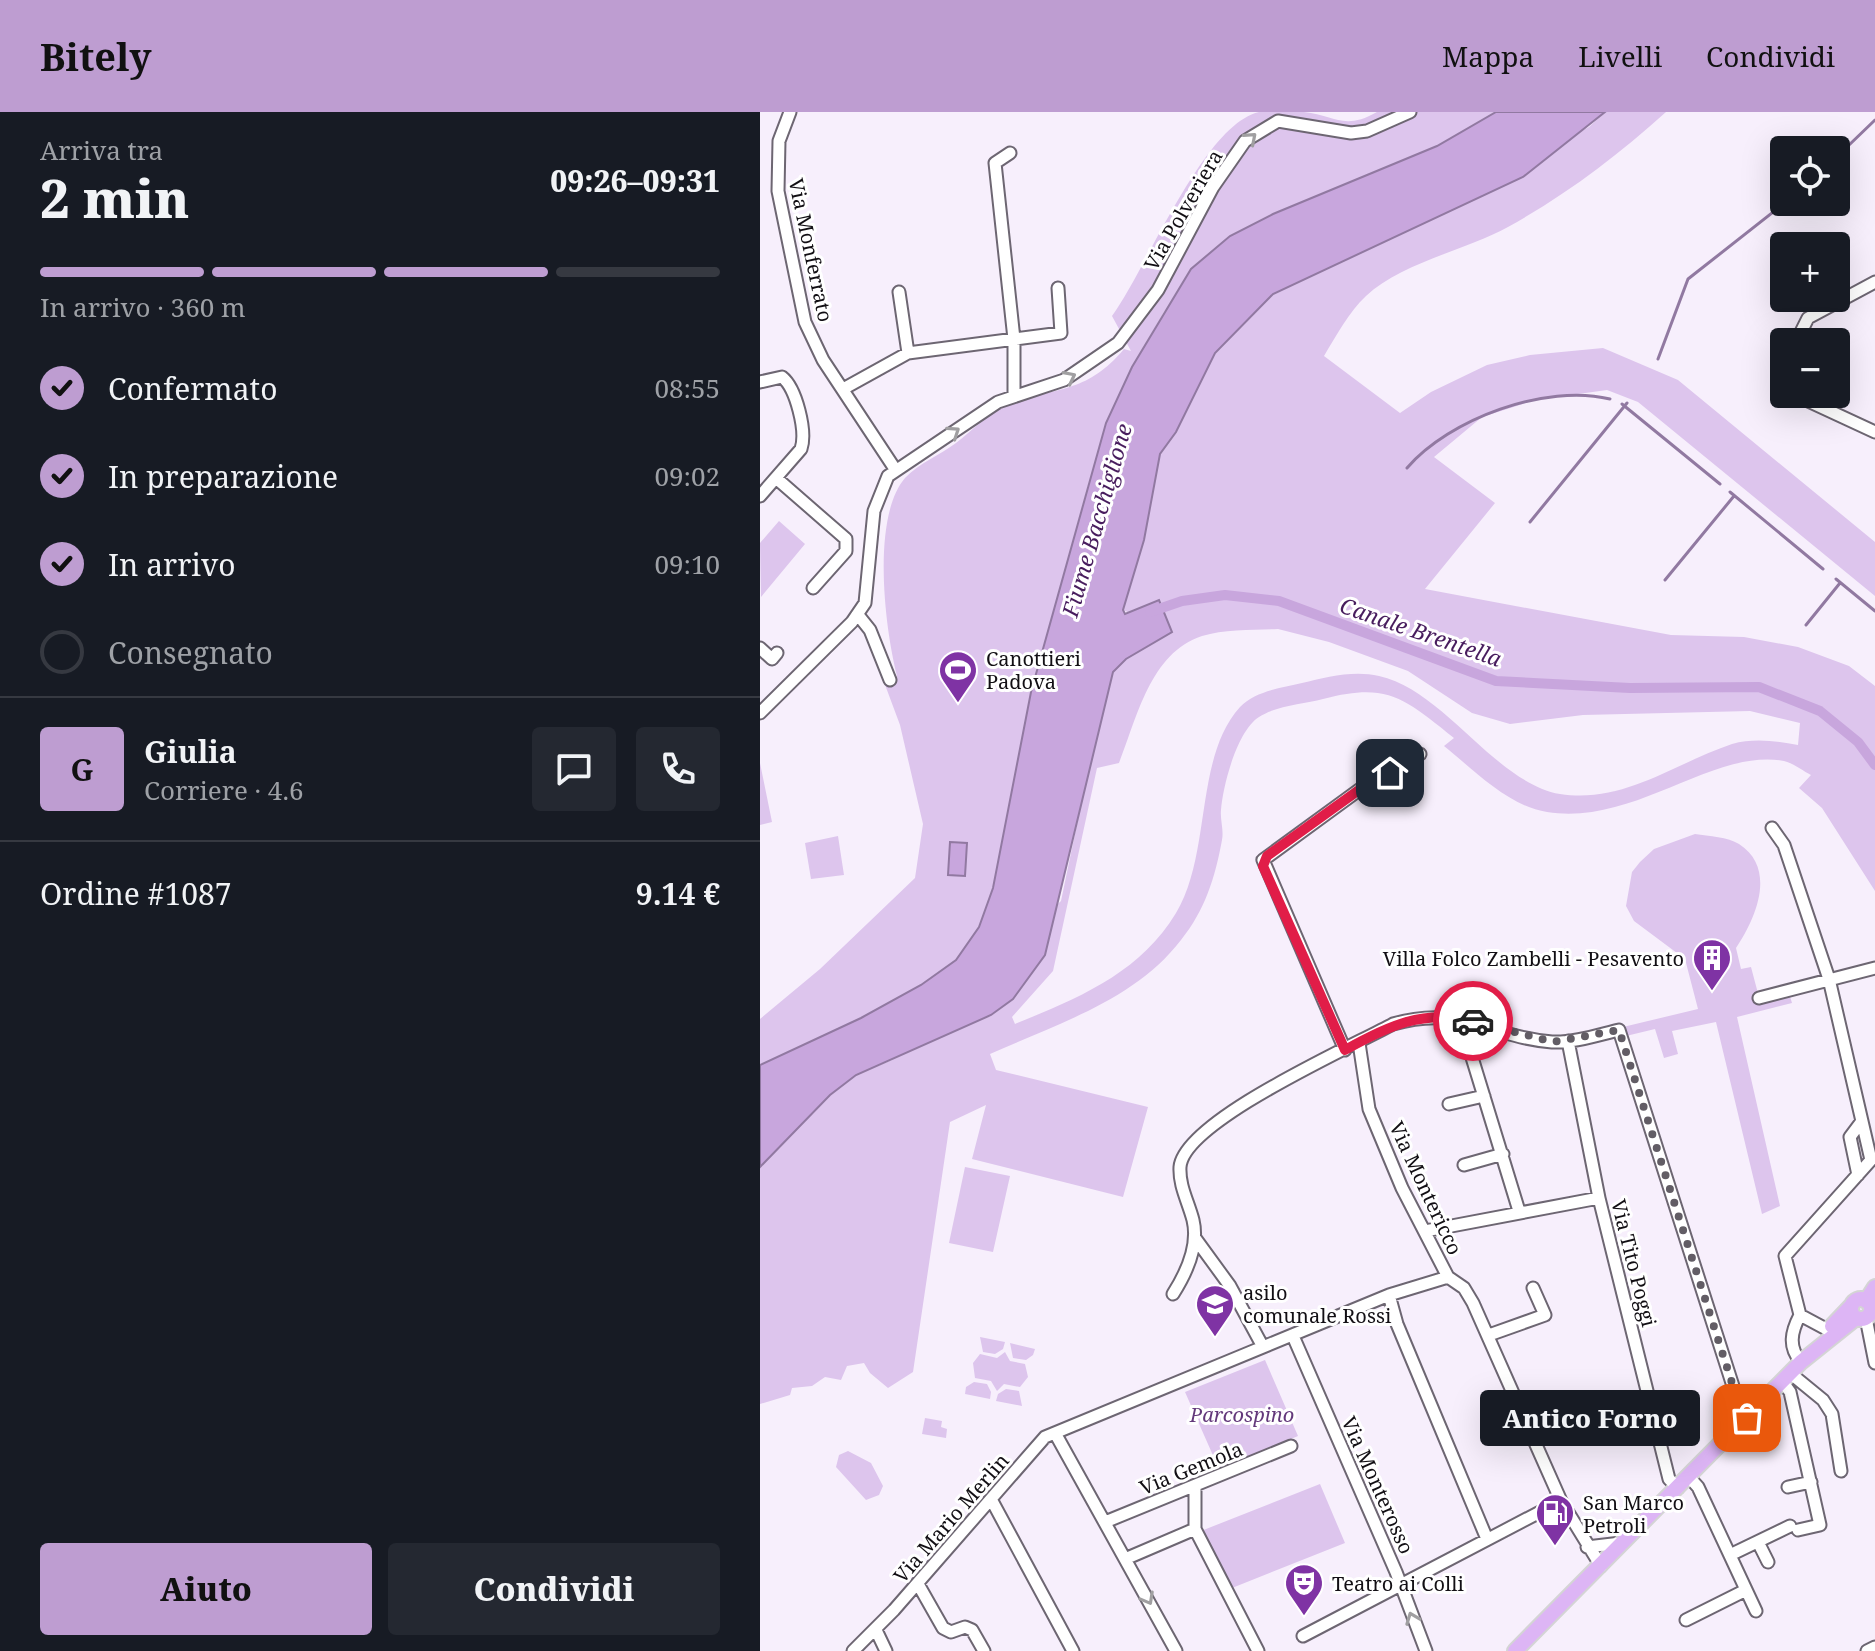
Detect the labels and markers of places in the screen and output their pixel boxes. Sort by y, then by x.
place label: Canottieri Padova [986,645,1082,695]
sports icon: Canottieri Padova [937,649,979,704]
pin [1356,739,1424,807]
building icon: Villa Folco Zambelli - Pesavento [1691,937,1733,992]
place label: Villa Folco Zambelli - Pesavento [1383,945,1684,972]
place label: asilo comunale Rossi [1243,1279,1392,1329]
school or university icon: asilo comunale Rossi [1194,1283,1236,1338]
pin [1713,1384,1781,1452]
callout: Antico Forno [1479,1390,1699,1446]
place label: San Marco Petroli [1583,1489,1684,1539]
fuel station icon: San Marco Petroli [1534,1492,1576,1547]
theatre icon: Teatro ai Colli [1283,1562,1325,1617]
place label: Teatro ai Colli [1332,1570,1464,1597]

